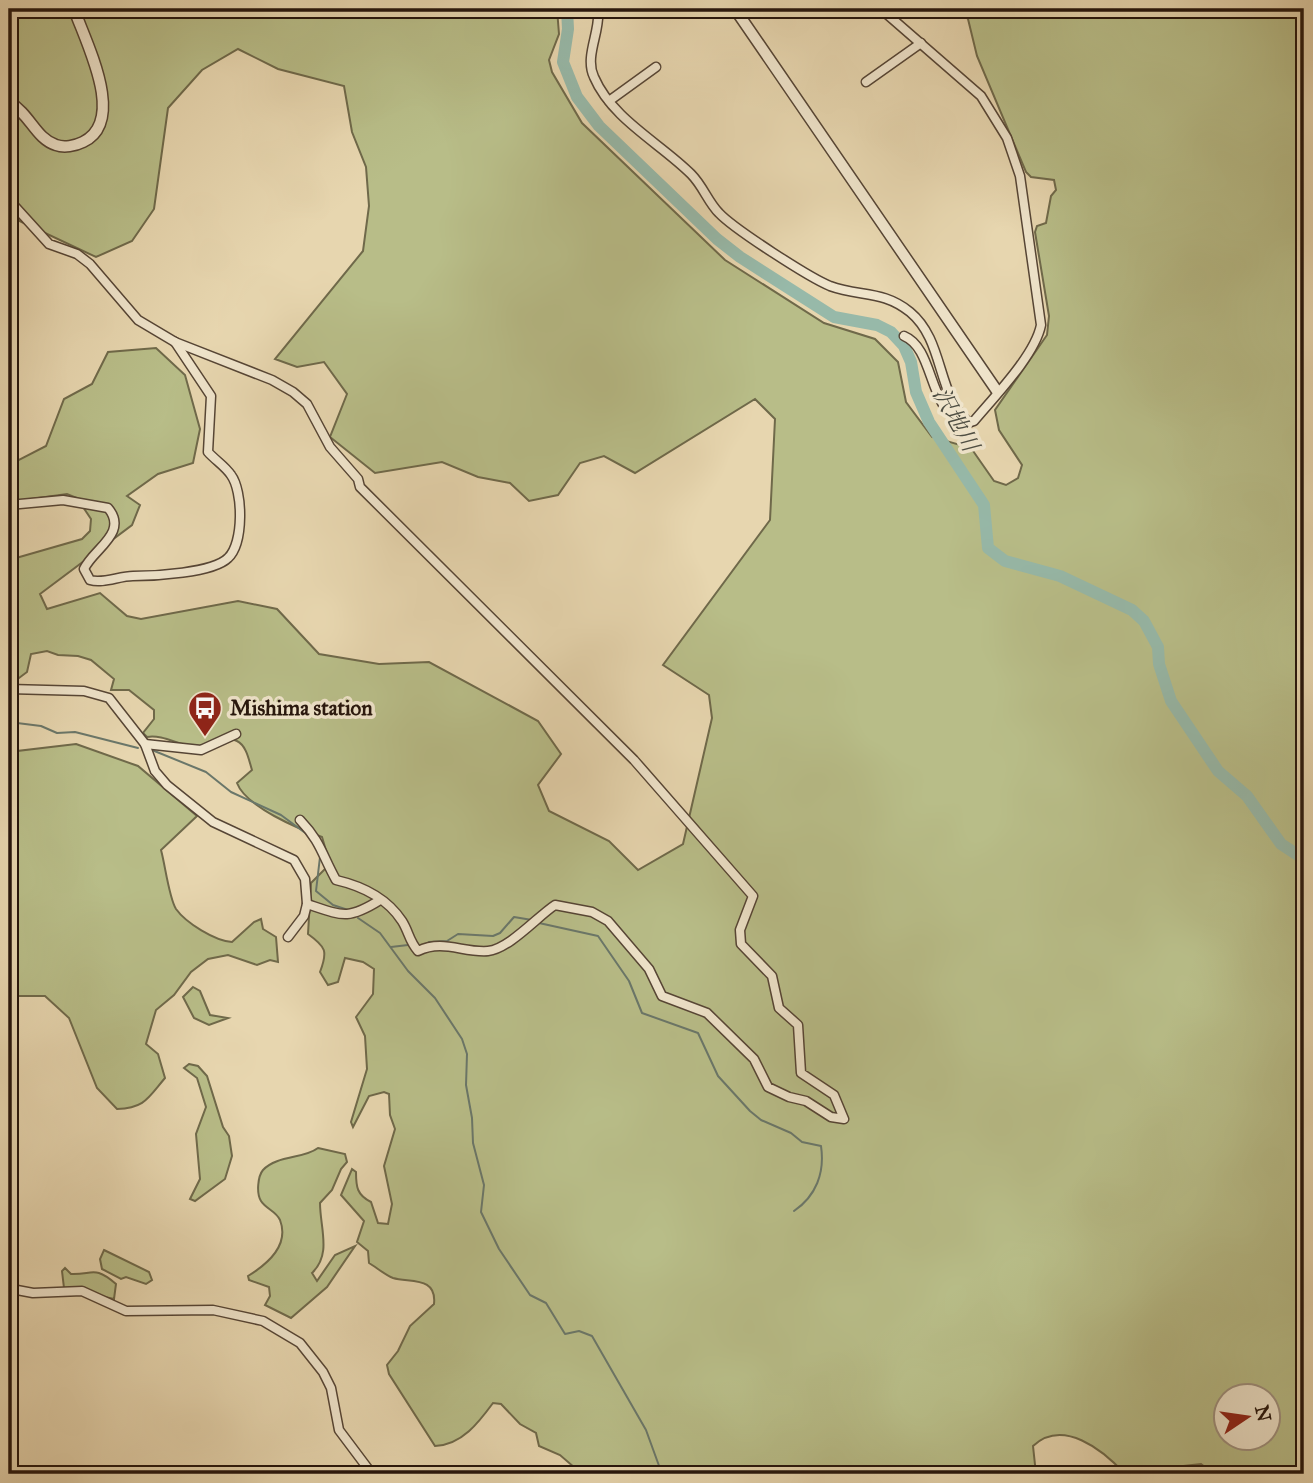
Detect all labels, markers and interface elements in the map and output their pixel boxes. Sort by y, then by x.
water label: 沢地川 [927,382,986,459]
bus stop icon: Mishima station [186,689,224,738]
place label: Mishima station [230,695,373,721]
north arrow [1212,1382,1282,1452]
text: N [1250,1403,1276,1424]

